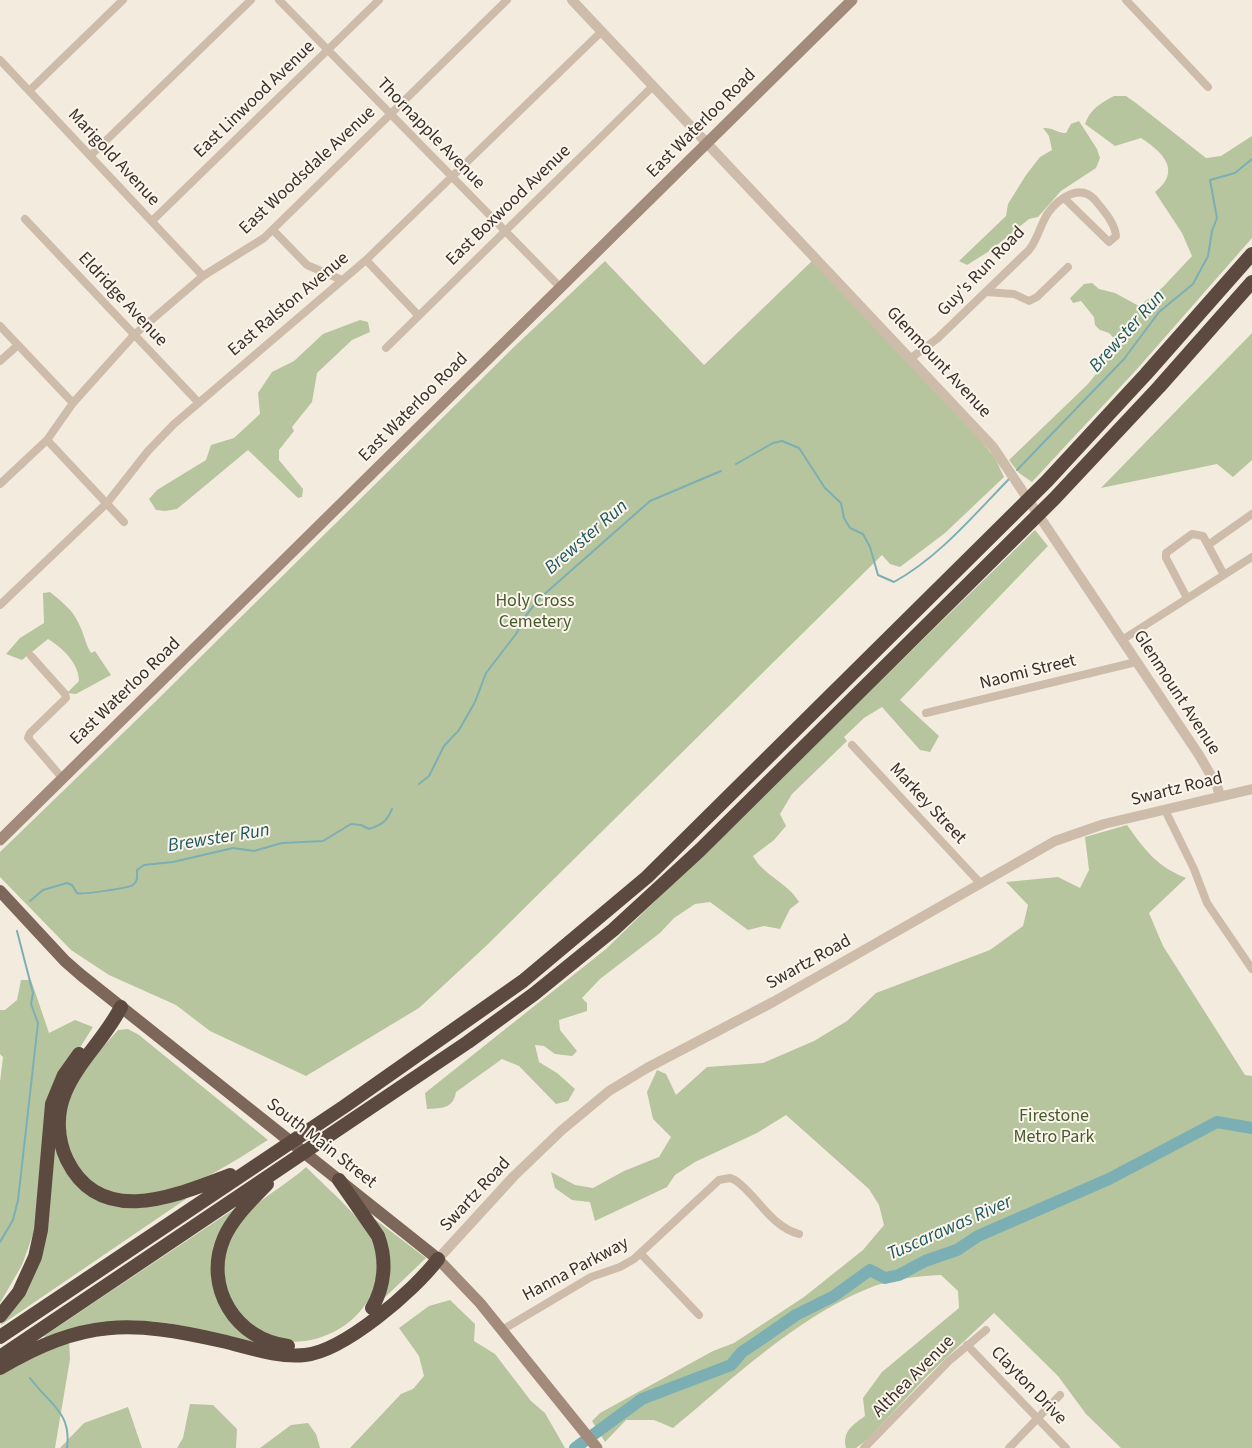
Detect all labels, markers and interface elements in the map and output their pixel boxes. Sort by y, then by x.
street label: East Linwood Avenue [190,37,320,163]
street label: East Waterloo Road [643,65,761,183]
street label: Thornapple Avenue [371,74,489,194]
street label: East Woodsdale Avenue [235,102,381,240]
street label: Marigold Avenue [62,105,164,211]
street label: East Boxwood Avenue [442,141,576,271]
street label: Guy's Run Road [934,223,1030,321]
street label: Eldridge Avenue [73,248,171,352]
street label: East Ralston Avenue [224,248,354,362]
water label: Brewster Run [1085,286,1171,378]
street label: Glenmount Avenue [881,303,995,423]
street label: East Waterloo Road [355,349,473,467]
water label: Brewster Run [541,496,633,580]
park label: Holy Cross Cemetery [495,591,575,634]
street label: Glenmount Avenue [1128,627,1224,759]
street label: East Waterloo Road [66,634,186,750]
street label: Naomi Street [978,651,1078,695]
street label: Markey Street [884,759,970,849]
street label: Swartz Road [1129,768,1225,812]
water label: Brewster Run [166,820,272,858]
street label: Swartz Road [763,931,855,995]
street label: South Main Street [262,1094,380,1194]
park label: Firestone Metro Park [1014,1106,1094,1148]
street label: Swartz Road [436,1153,516,1237]
water label: Tuscarawas River [884,1191,1016,1267]
street label: Hanna Parkway [519,1233,633,1307]
street label: Althea Avenue [869,1332,959,1422]
street label: Clayton Drive [985,1342,1071,1430]

